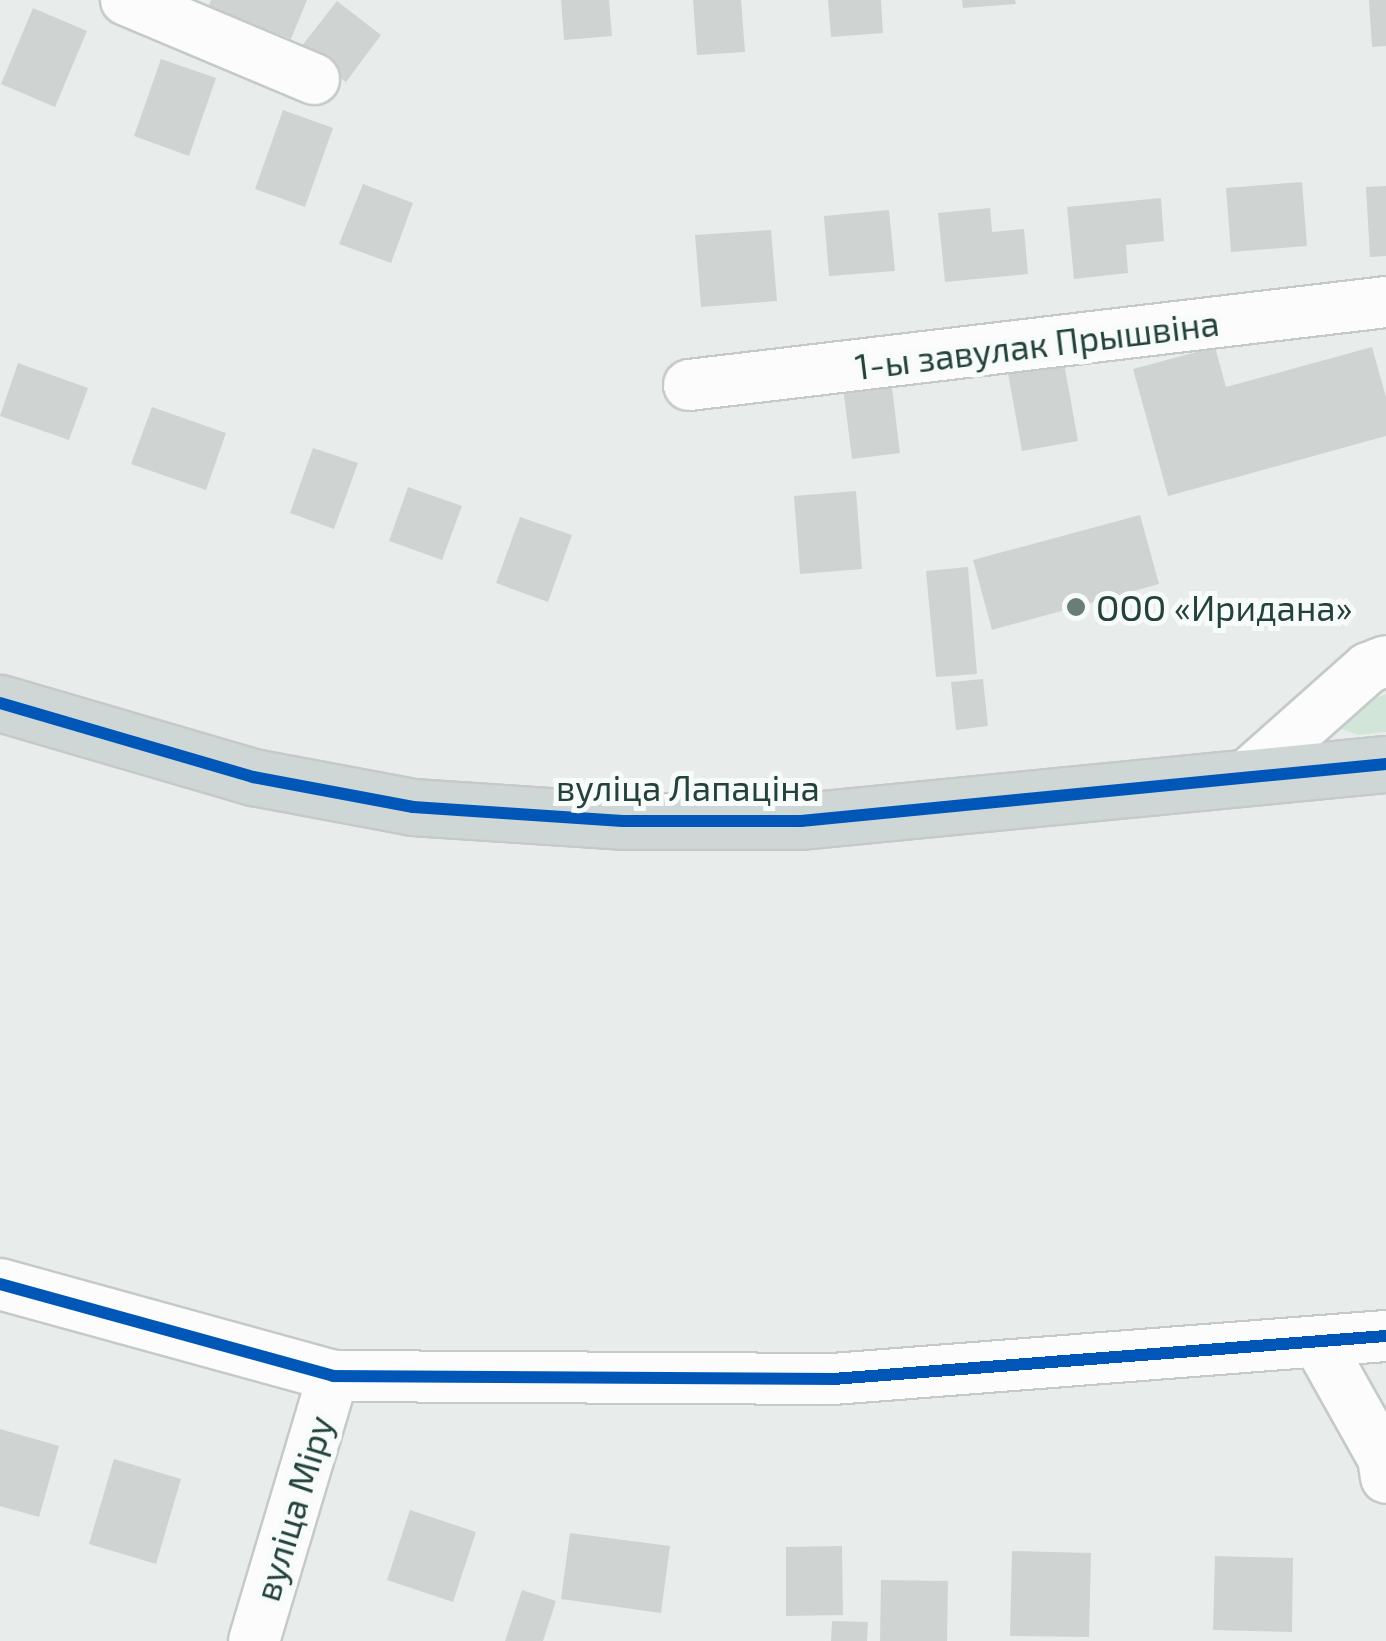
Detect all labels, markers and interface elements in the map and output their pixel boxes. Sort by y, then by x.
street label: 1-ы завулак Прышвіна [852,301,1222,387]
place label: ООО «Иридана» [1096,586,1353,628]
marker: ООО «Иридана» [1065,596,1087,618]
street label: вуліца Лапаціна [556,766,820,808]
street label: вуліца Міру [245,1410,341,1606]

